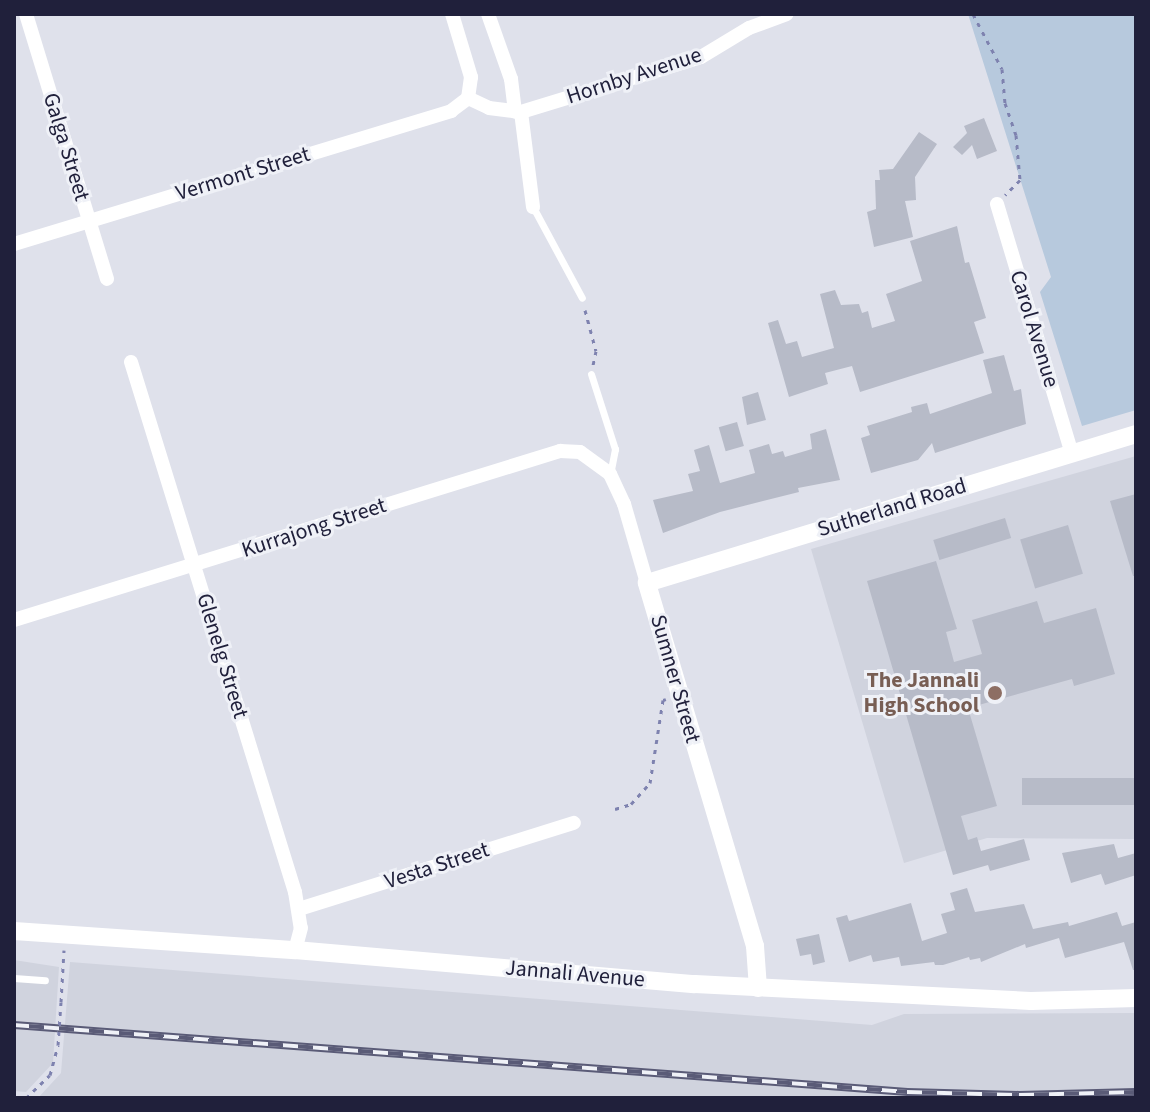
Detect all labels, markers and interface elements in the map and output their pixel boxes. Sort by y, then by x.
street label: Hornby Avenue [563,42,705,110]
street label: Galga Street [37,90,95,204]
street label: Vermont Street [173,141,313,207]
street label: Carol Avenue [1004,267,1064,391]
street label: Sutherland Road [814,473,970,543]
street label: Kurrajong Street [238,492,390,564]
street label: Glenelg Street [190,590,254,722]
street label: Sumner Street [644,612,706,746]
place label: The Jannali High School [864,667,979,718]
marker: The Jannali High School [986,684,1004,702]
street label: Vesta Street [381,837,493,895]
street label: Jannali Avenue [504,955,646,993]

